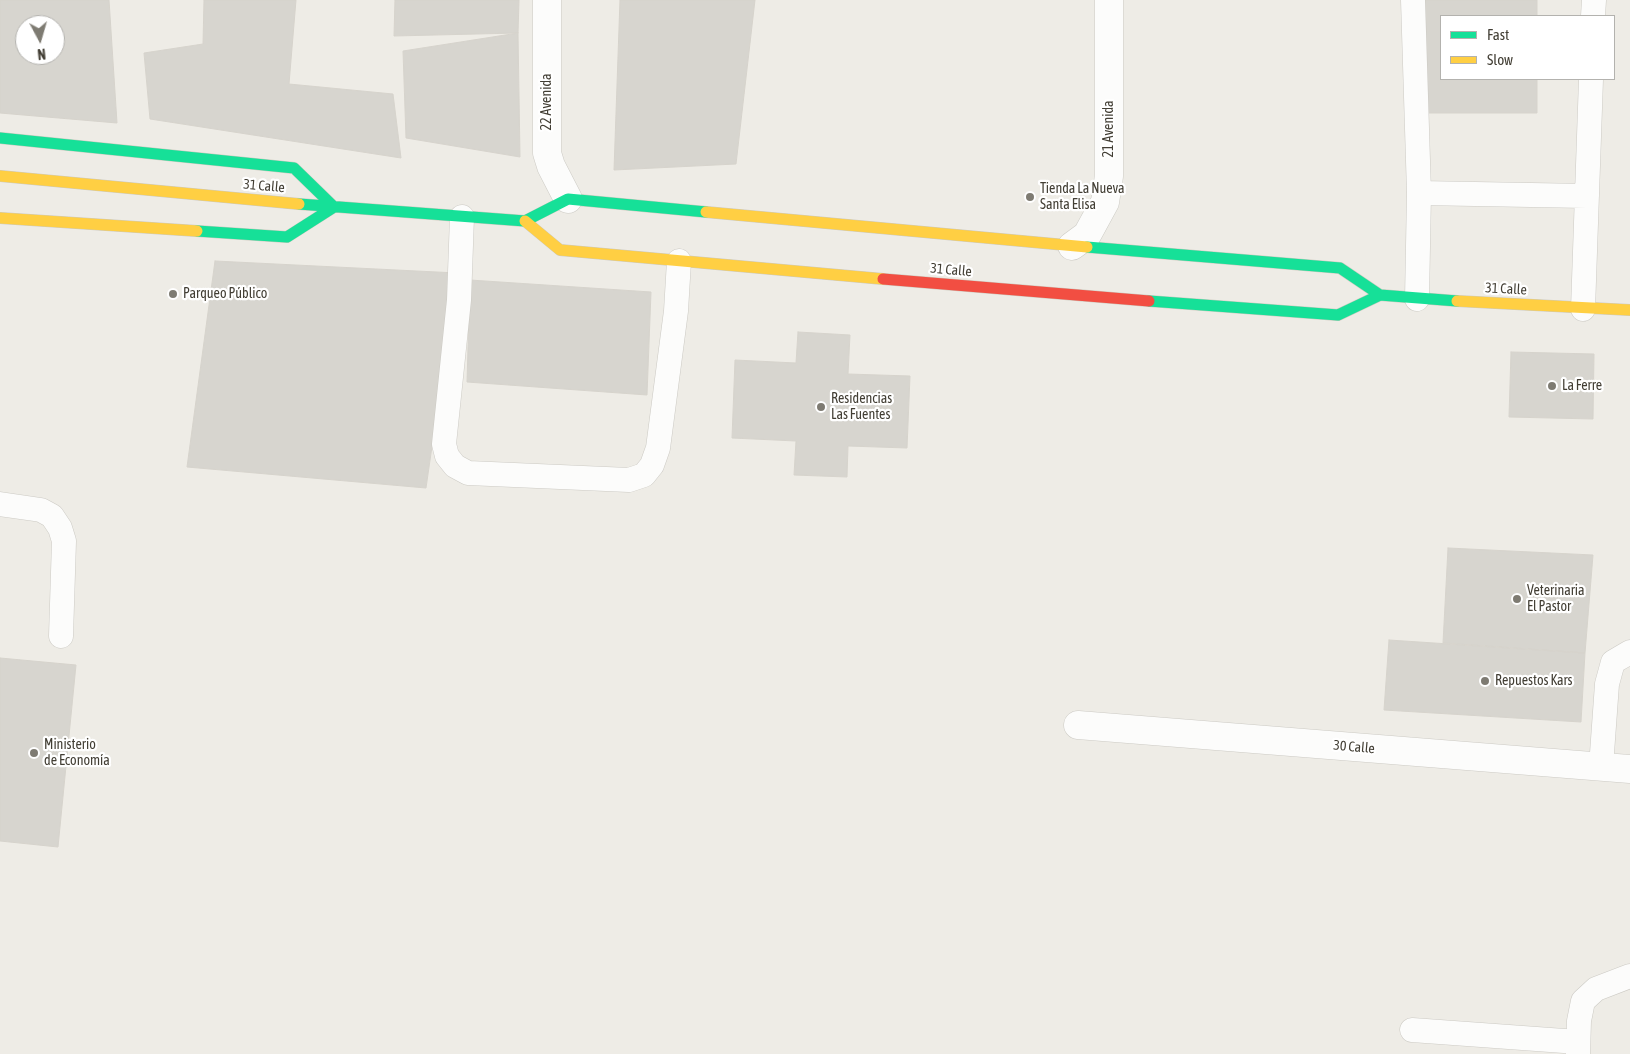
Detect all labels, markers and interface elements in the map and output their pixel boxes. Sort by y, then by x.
north arrow [15,15,65,65]
legend [1440,15,1615,80]
text: Fast [1487,26,1509,43]
text: N [37,46,46,62]
text: Slow [1487,51,1513,68]
street label: 22 Avenida [539,73,555,131]
street label: 21 Avenida [1101,100,1117,158]
street label: 31 Calle [243,176,285,196]
place label: Tienda La Nueva Santa Elisa [1040,181,1125,213]
marker: Tienda La Nueva Santa Elisa [1024,191,1036,203]
street label: 31 Calle [930,260,972,280]
street label: 31 Calle [1485,280,1527,298]
place label: Parqueo Público [183,286,267,302]
marker: Parqueo Público [167,288,179,300]
place label: La Ferre [1562,378,1602,394]
marker: La Ferre [1546,380,1558,392]
place label: Residencias Las Fuentes [831,391,892,424]
marker: Residencias Las Fuentes [815,401,827,413]
place label: Veterinaria El Pastor [1527,583,1585,616]
marker: Veterinaria El Pastor [1511,593,1523,605]
place label: Repuestos Kars [1495,673,1573,689]
marker: Repuestos Kars [1479,675,1491,687]
place label: Ministerio de Economía [44,737,110,770]
street label: 30 Calle [1333,737,1375,757]
marker: Ministerio de Economía [28,747,40,759]

